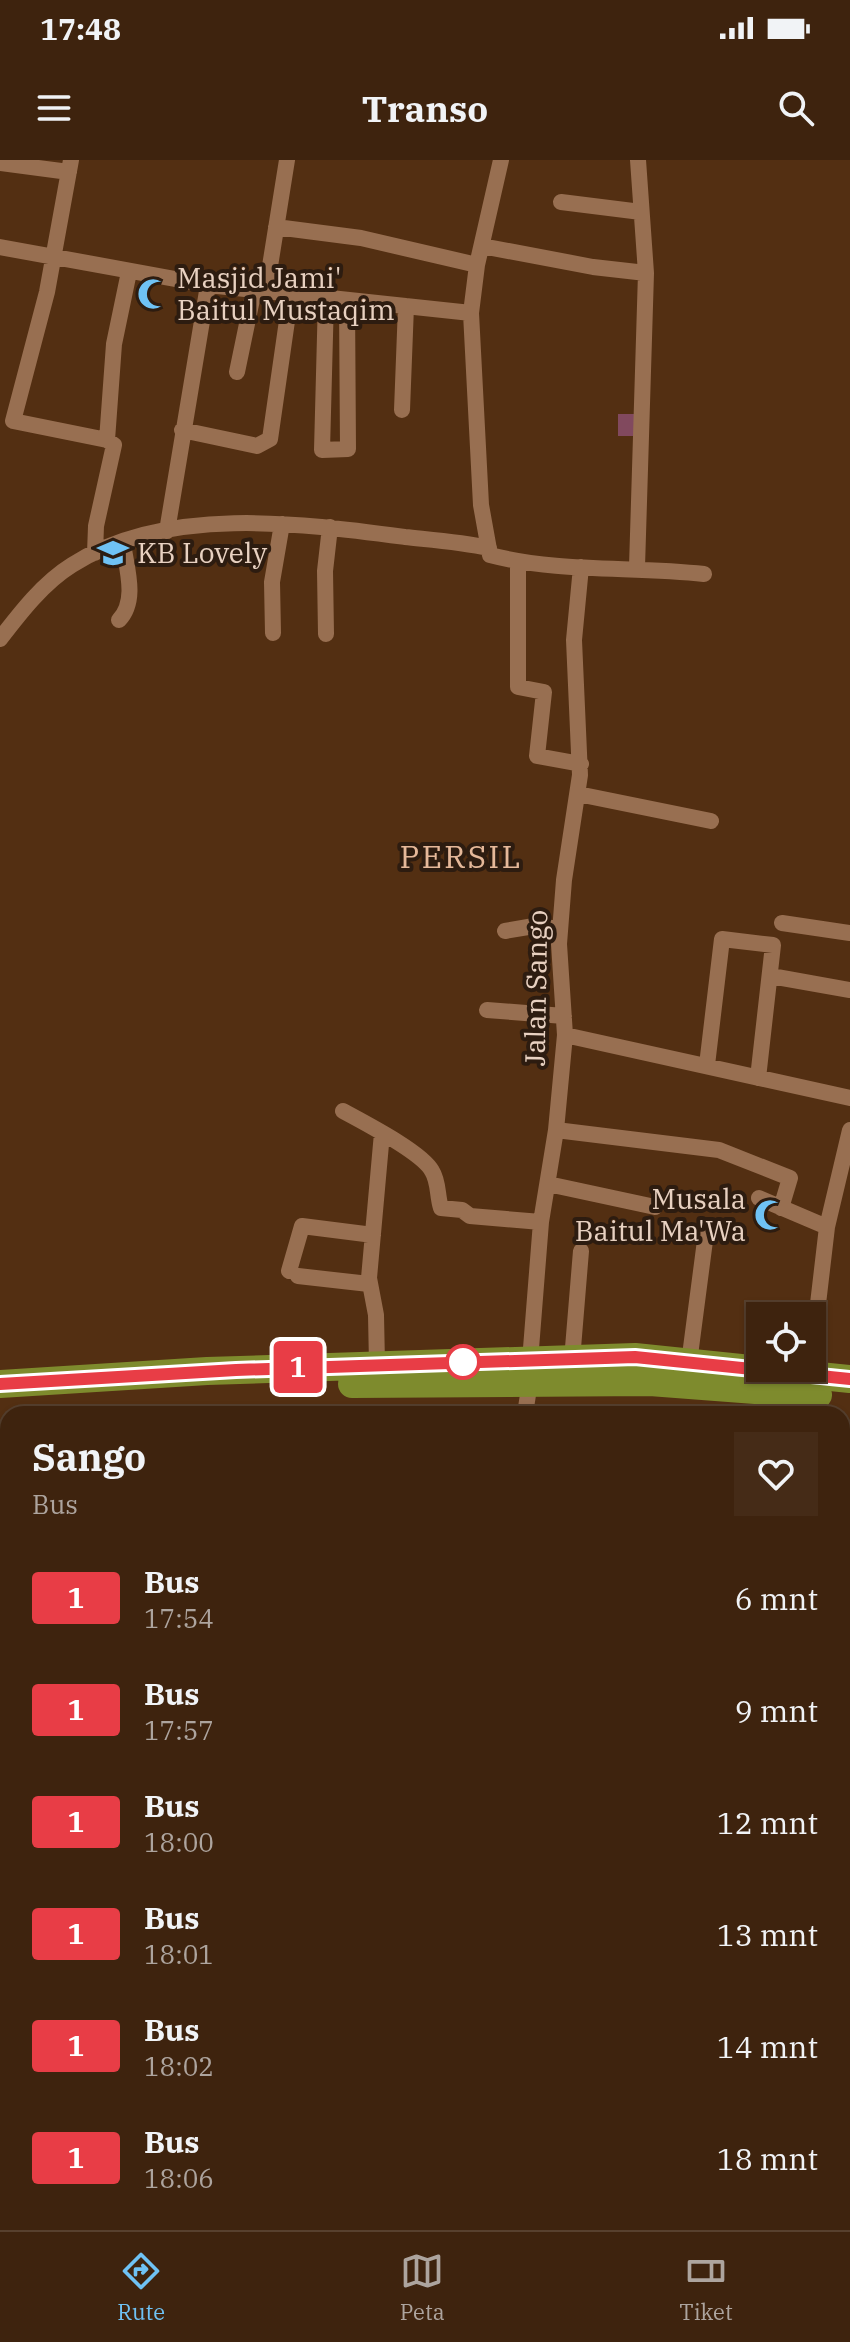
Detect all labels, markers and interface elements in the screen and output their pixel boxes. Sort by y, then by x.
text: 17:48 [40,9,121,48]
text: Transo [362,85,488,132]
icon: menu [32,86,76,130]
icon: search [774,86,818,130]
place label: Masjid Jami' Baitul Mustaqim [177,259,395,328]
mosque icon: Masjid Jami' Baitul Mustaqim [136,277,170,311]
place label: KB Lovely [137,534,267,571]
school or university icon: KB Lovely [96,536,130,570]
district label: PERSIL [400,835,522,877]
street label: Jalan Sango [516,909,555,1067]
place label: Musala Baitul Ma'Wa [575,1180,746,1249]
mosque icon: Musala Baitul Ma'Wa [753,1198,787,1232]
map controls [746,1302,826,1382]
button: locate [746,1302,826,1382]
line badge: 1 [272,1341,324,1393]
unlabelled marker [446,1345,480,1379]
text: 1 [290,1348,306,1385]
text: Sango [32,1432,146,1481]
button: heart [734,1432,818,1516]
text: Bus [32,1487,78,1521]
text: Bus [144,1562,199,1601]
text: 1 [68,1579,84,1616]
text: 6 mnt [735,1579,818,1618]
text: 17:54 [144,1601,214,1635]
text: Bus [144,1674,199,1713]
text: 1 [68,1691,84,1728]
text: 9 mnt [735,1691,818,1730]
text: 17:57 [144,1713,214,1747]
text: Bus [144,1786,199,1825]
text: 1 [68,1803,84,1840]
text: 12 mnt [717,1803,818,1842]
text: 18:00 [144,1825,214,1859]
text: Bus [144,1898,199,1937]
text: 1 [68,1915,84,1952]
text: 13 mnt [717,1915,818,1954]
text: 18:01 [144,1937,214,1971]
text: Bus [144,2010,199,2049]
text: 1 [68,2027,84,2064]
text: 14 mnt [717,2027,818,2066]
text: 18:02 [144,2049,214,2083]
text: Bus [144,2122,199,2161]
text: 1 [68,2139,84,2176]
text: 18 mnt [717,2139,818,2178]
text: 18:06 [144,2161,214,2195]
tab: Rute [117,2249,165,2326]
tab: Peta [400,2249,445,2326]
tab: Tiket [679,2249,733,2326]

